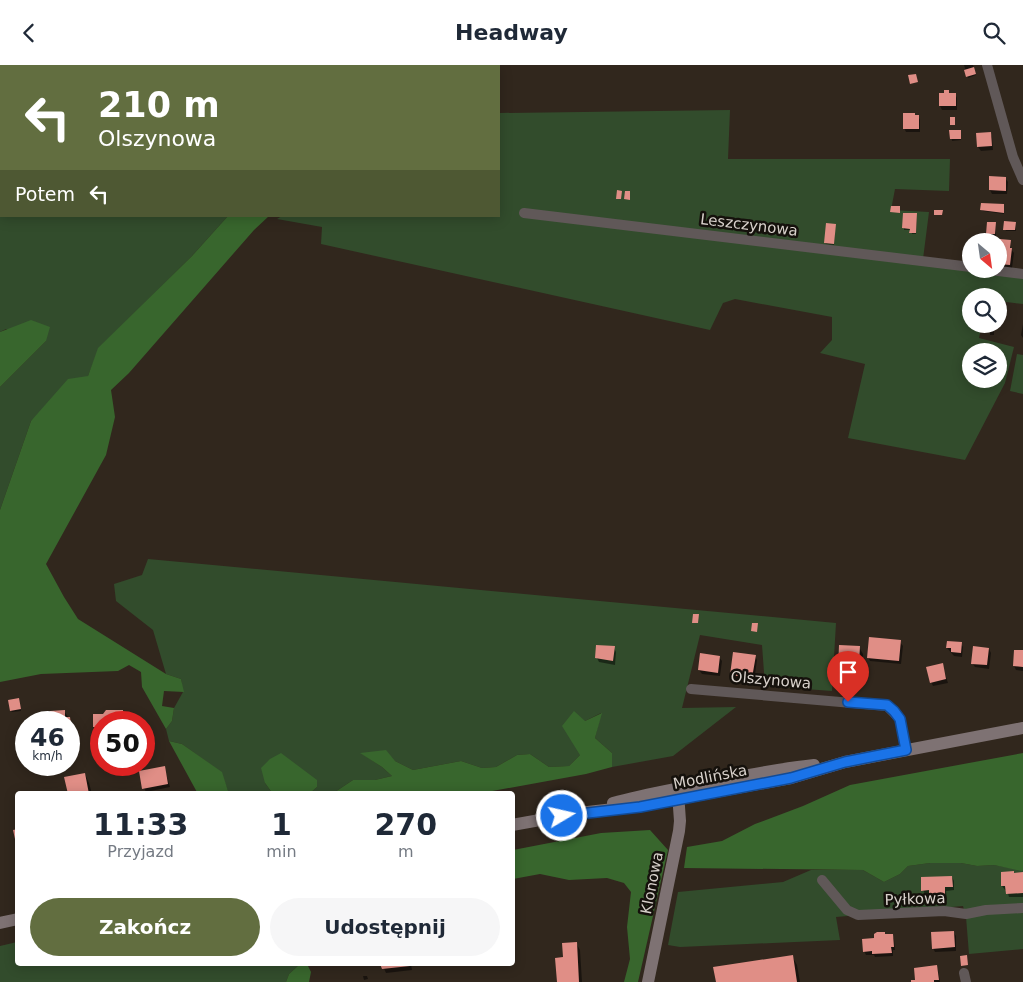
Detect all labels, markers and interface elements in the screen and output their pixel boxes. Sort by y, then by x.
icon: back [15,19,43,47]
icon: search [980,19,1008,47]
text: Headway [455,20,568,45]
icon: left [15,85,80,150]
text: 210 m [98,85,220,125]
text: Olszynowa [98,126,216,151]
icon: left [85,180,113,208]
text: Potem [15,183,75,205]
street label: Leszczynowa [699,210,799,240]
north arrow [962,233,1008,277]
map controls [962,233,1007,388]
button: search [962,288,1007,333]
button: layers [962,343,1007,388]
pin [827,651,869,702]
icon: arrive [834,658,862,686]
street label: Olszynowa [730,668,812,692]
speed limit sign: 50 [90,711,155,776]
text: 46 [30,723,65,752]
text: km/h [32,749,63,763]
street label: Modlińska [672,761,748,793]
position arrow [535,789,587,841]
text: 11:33 [93,807,188,842]
text: 1 [271,807,292,842]
text: 270 [374,807,437,842]
text: Przyjazd [107,842,174,861]
text: min [266,842,297,861]
text: m [398,842,414,861]
street label: Klonowa [637,850,667,916]
street label: Pyłkowa [884,889,946,909]
button: Zakończ [30,898,260,956]
button: Udostępnij [270,898,500,956]

